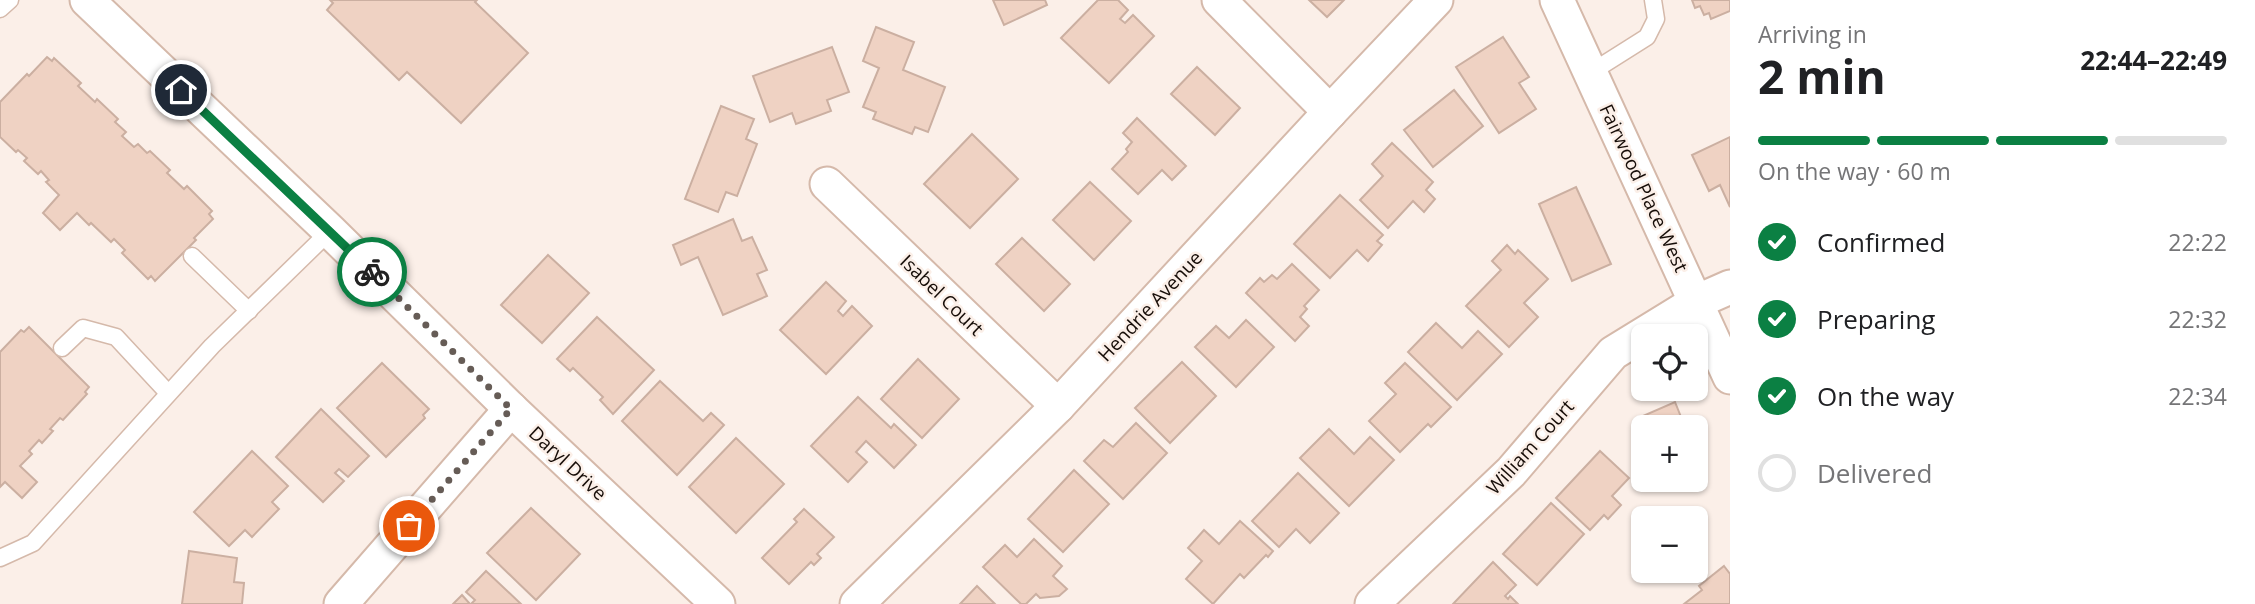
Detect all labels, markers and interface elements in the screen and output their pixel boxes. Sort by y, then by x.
text: Arriving in [1758,18,1867,50]
text: 22:44–22:49 [2080,42,2227,78]
text: 2 min [1758,45,1886,107]
pin [151,60,211,120]
icon: home [162,71,200,109]
street label: Fairwood Place West [1594,100,1694,276]
text: On the way · 60 m [1758,155,1951,187]
icon: check [1758,223,1796,261]
text: Confirmed [1817,224,1945,260]
text: 22:22 [2168,226,2227,258]
courier [337,237,407,307]
street label: Hendrie Avenue [1092,245,1208,367]
street label: Isabel Court [895,249,990,342]
icon: bike [353,253,391,291]
icon: check [1758,300,1796,338]
text: Preparing [1817,301,1935,337]
text: 22:32 [2168,303,2227,335]
map controls [1631,324,1708,583]
button: locate [1631,324,1708,401]
icon: check [1758,377,1796,415]
text: On the way [1817,378,1954,414]
text: 22:34 [2168,380,2227,412]
street label: William Court [1480,394,1580,500]
button: + [1631,415,1708,492]
street label: Daryl Drive [523,420,613,506]
text: Delivered [1817,455,1932,491]
pin [379,496,439,556]
button: − [1631,506,1708,583]
icon: bag [390,507,428,545]

